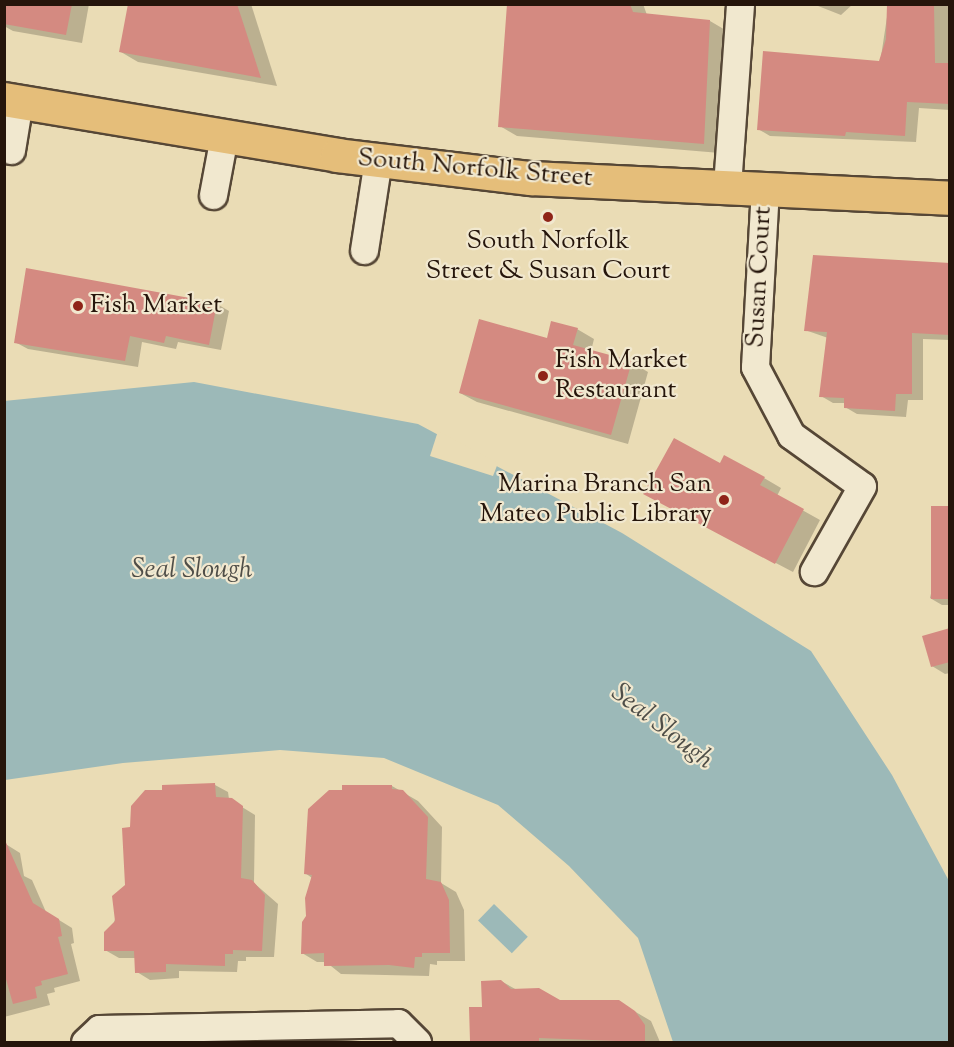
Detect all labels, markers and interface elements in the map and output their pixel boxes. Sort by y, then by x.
street label: South Norfolk Street [356,143,594,195]
street label: Susan Court [741,205,779,349]
marker: South Norfolk Street & Susan Court [541,210,555,224]
place label: South Norfolk Street & Susan Court [426,226,670,288]
place label: Fish Market [90,290,222,322]
marker: Fish Market [71,299,85,313]
place label: Fish Market Restaurant [555,345,687,406]
marker: Fish Market Restaurant [536,369,550,383]
place label: Marina Branch San Mateo Public Library [480,469,712,530]
marker: Marina Branch San Mateo Public Library [717,493,731,507]
water label: Seal Slough [132,555,252,587]
water label: Seal Slough [604,677,720,777]

